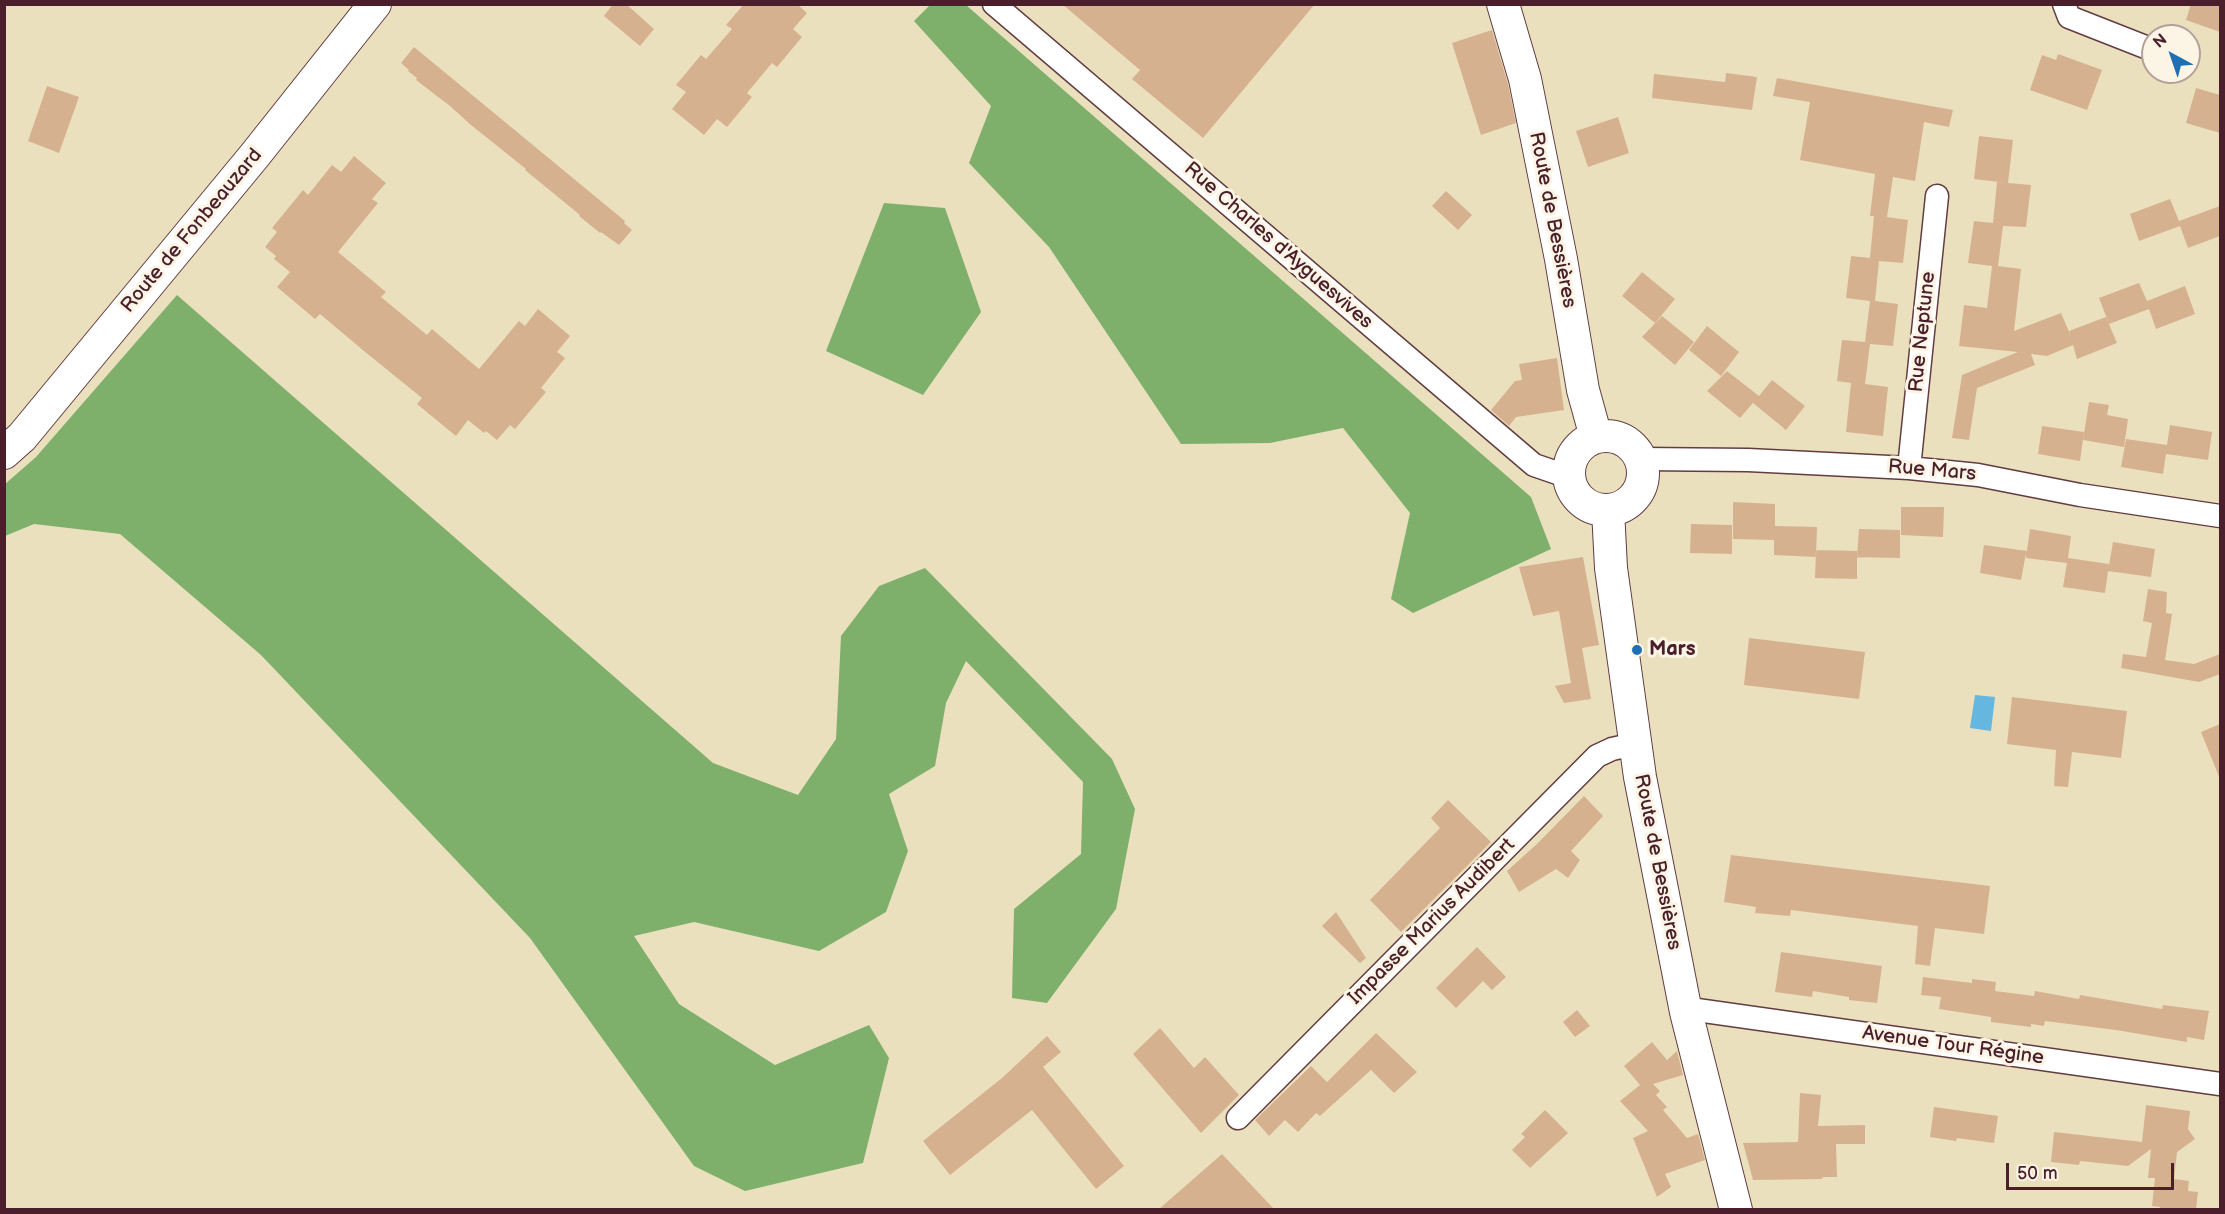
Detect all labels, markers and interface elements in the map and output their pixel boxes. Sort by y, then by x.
north arrow [2141,24,2201,84]
text: N [2150,30,2171,53]
street label: Route de Bessières [1523,130,1581,310]
street label: Route de Fonbeauzard [116,144,268,318]
street label: Rue Charles d'Ayguesvives [1179,157,1377,335]
street label: Rue Neptune [1905,270,1941,394]
street label: Rue Mars [1887,455,1977,487]
place label: Mars [1649,638,1696,662]
marker: Mars [1630,643,1644,657]
street label: Route de Bessières [1628,772,1686,952]
street label: Impasse Marius Audibert [1344,834,1520,1010]
street label: Avenue Tour Régine [1861,1021,2045,1071]
scale bar [2009,1151,2177,1189]
text: 50 m [2017,1163,2058,1184]

